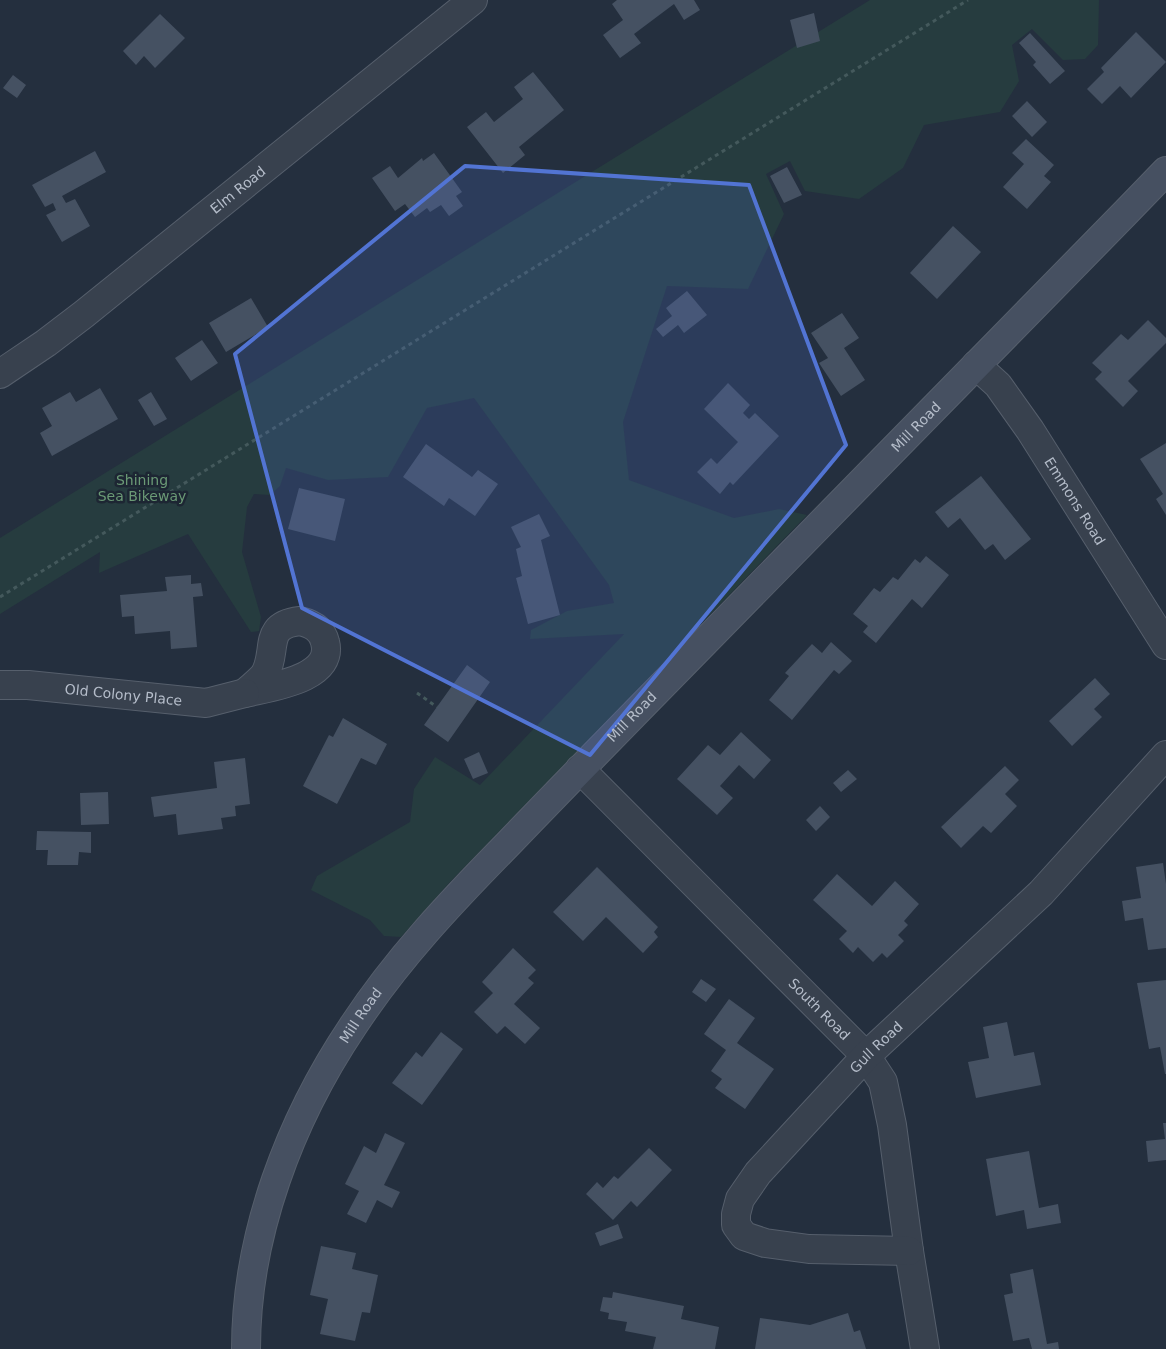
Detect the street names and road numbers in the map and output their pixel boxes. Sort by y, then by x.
street label: Elm Road [207,163,269,217]
street label: Mill Road [888,399,944,455]
street label: Emmons Road [1041,454,1109,548]
street label: Old Colony Place [64,681,183,709]
street label: Mill Road [604,688,660,745]
street label: South Road [785,975,853,1043]
street label: Mill Road [336,985,385,1046]
street label: Gull Road [846,1018,906,1076]

